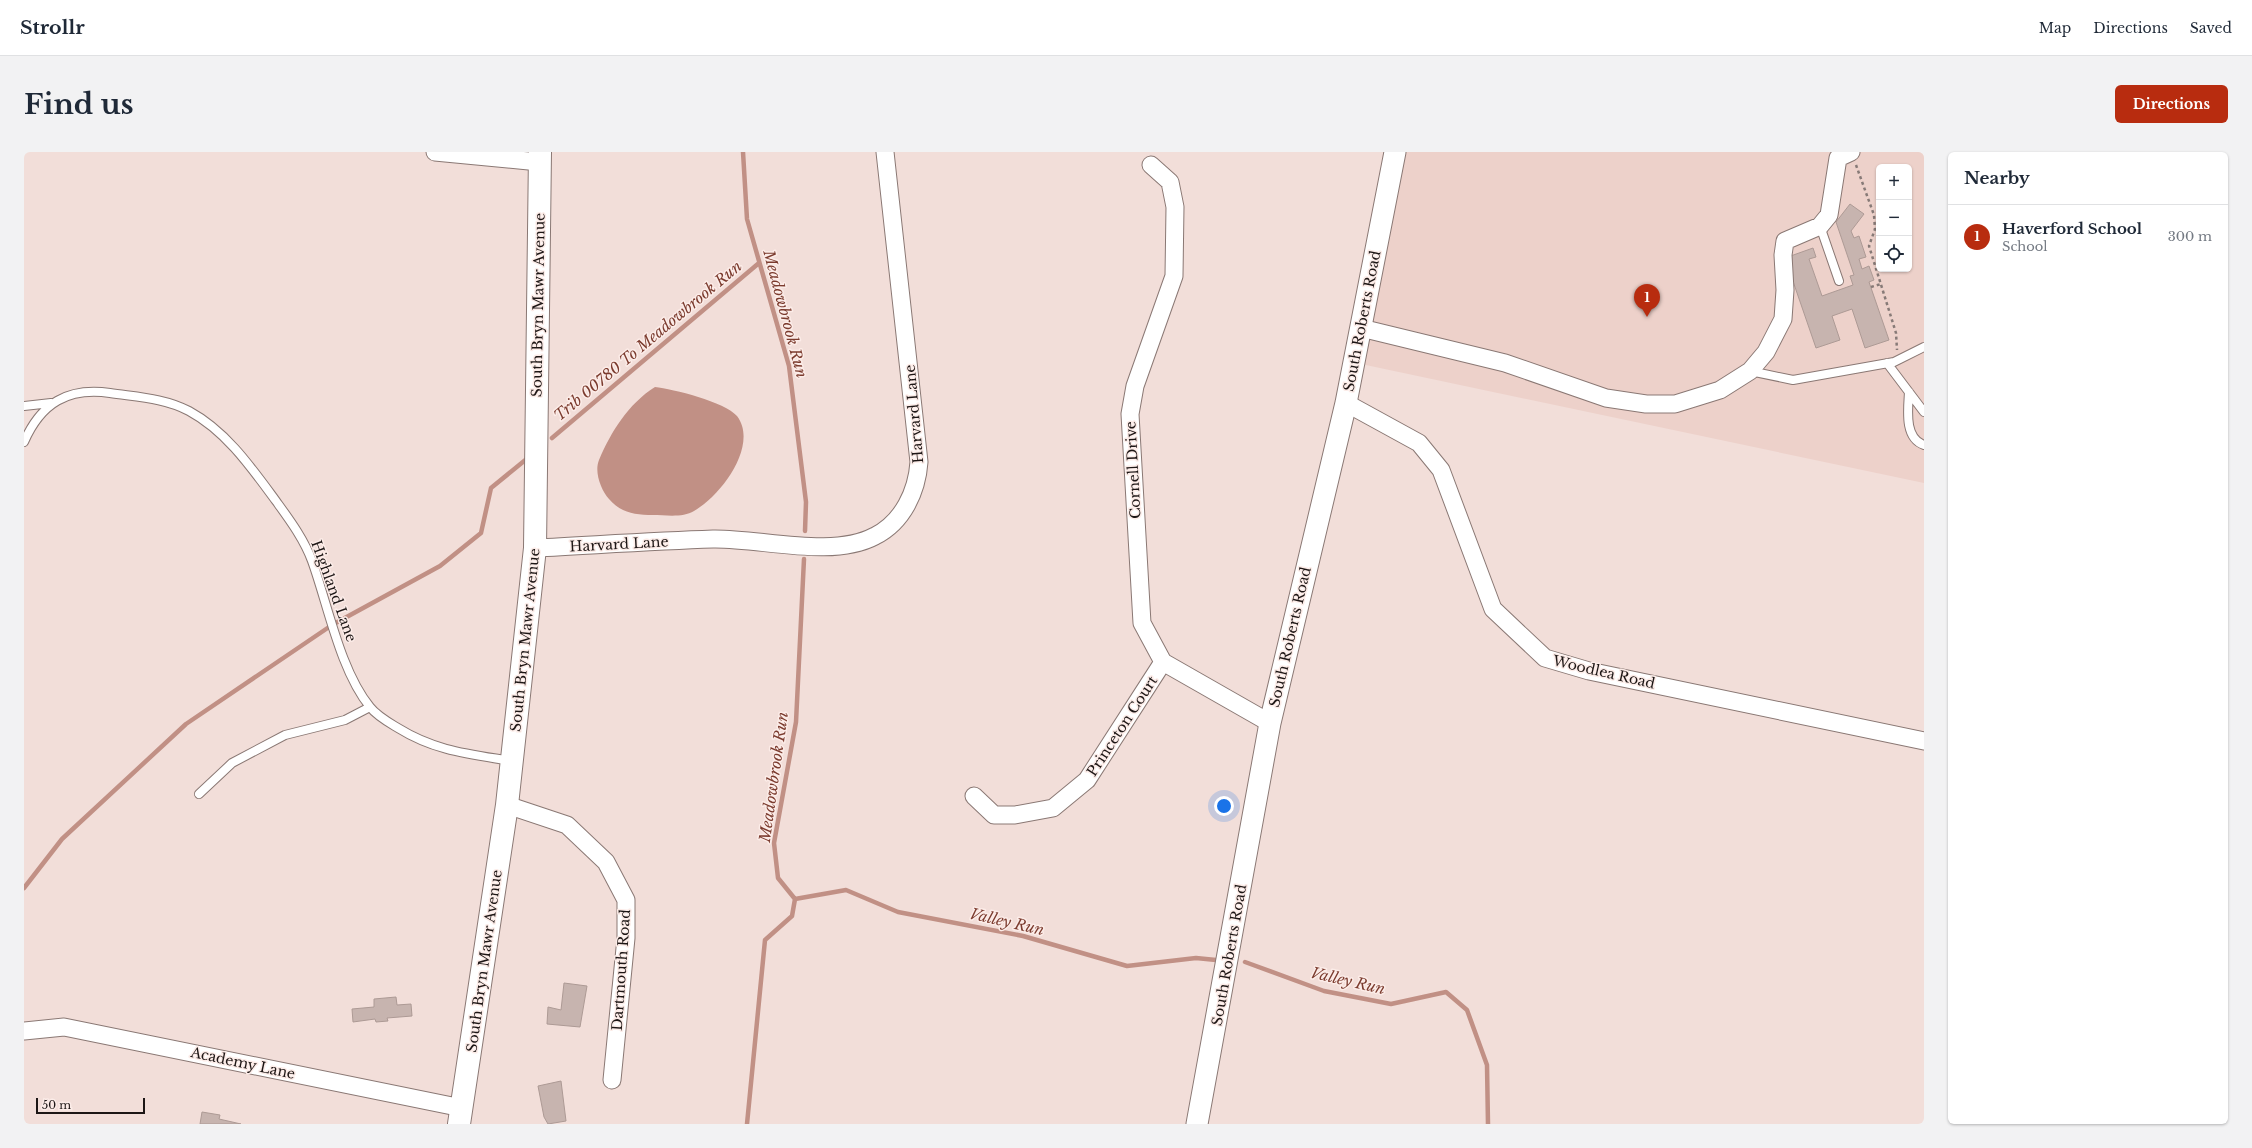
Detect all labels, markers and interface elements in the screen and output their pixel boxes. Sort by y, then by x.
text: Strollr [20,16,85,39]
text: Map [2039,19,2071,37]
text: Directions [2093,19,2168,37]
text: Saved [2190,19,2232,37]
button: Directions [2115,85,2228,123]
text: Find us [24,87,134,122]
map controls [1876,164,1912,272]
button: + [1876,164,1912,200]
text: Nearby [1964,168,2030,189]
button: − [1876,200,1912,236]
street label: South Bryn Mawr Avenue [527,213,549,397]
text: Haverford School [2002,219,2142,238]
text: 1 [1974,228,1980,245]
text: 300 m [2168,228,2212,245]
button: locate [1876,236,1912,272]
text: School [2002,238,2048,255]
water label: Meadowbrook Run [759,247,812,380]
street label: South Roberts Road [1339,248,1385,393]
water label: Trib 00780 To Meadowbrook Run [550,256,745,425]
pin: 1 [1634,284,1660,317]
street label: Harvard Lane [901,364,927,464]
street label: Cornell Drive [1121,421,1145,519]
street label: Harvard Lane [569,532,669,556]
street label: Highland Lane [307,538,361,644]
street label: South Bryn Mawr Avenue [506,547,544,733]
street label: South Roberts Road [1265,565,1315,709]
street label: Woodlea Road [1550,651,1657,693]
street label: Princeton Court [1083,672,1162,780]
water label: Meadowbrook Run [755,710,792,844]
your location [1214,796,1234,816]
street label: South Bryn Mawr Avenue [462,868,506,1054]
street label: South Roberts Road [1208,882,1250,1027]
water label: Valley Run [968,904,1046,939]
street label: Dartmouth Road [608,908,634,1031]
water label: Valley Run [1309,963,1387,998]
street label: Academy Lane [188,1043,297,1083]
scale bar [36,1096,145,1115]
text: 50 m [42,1098,71,1112]

